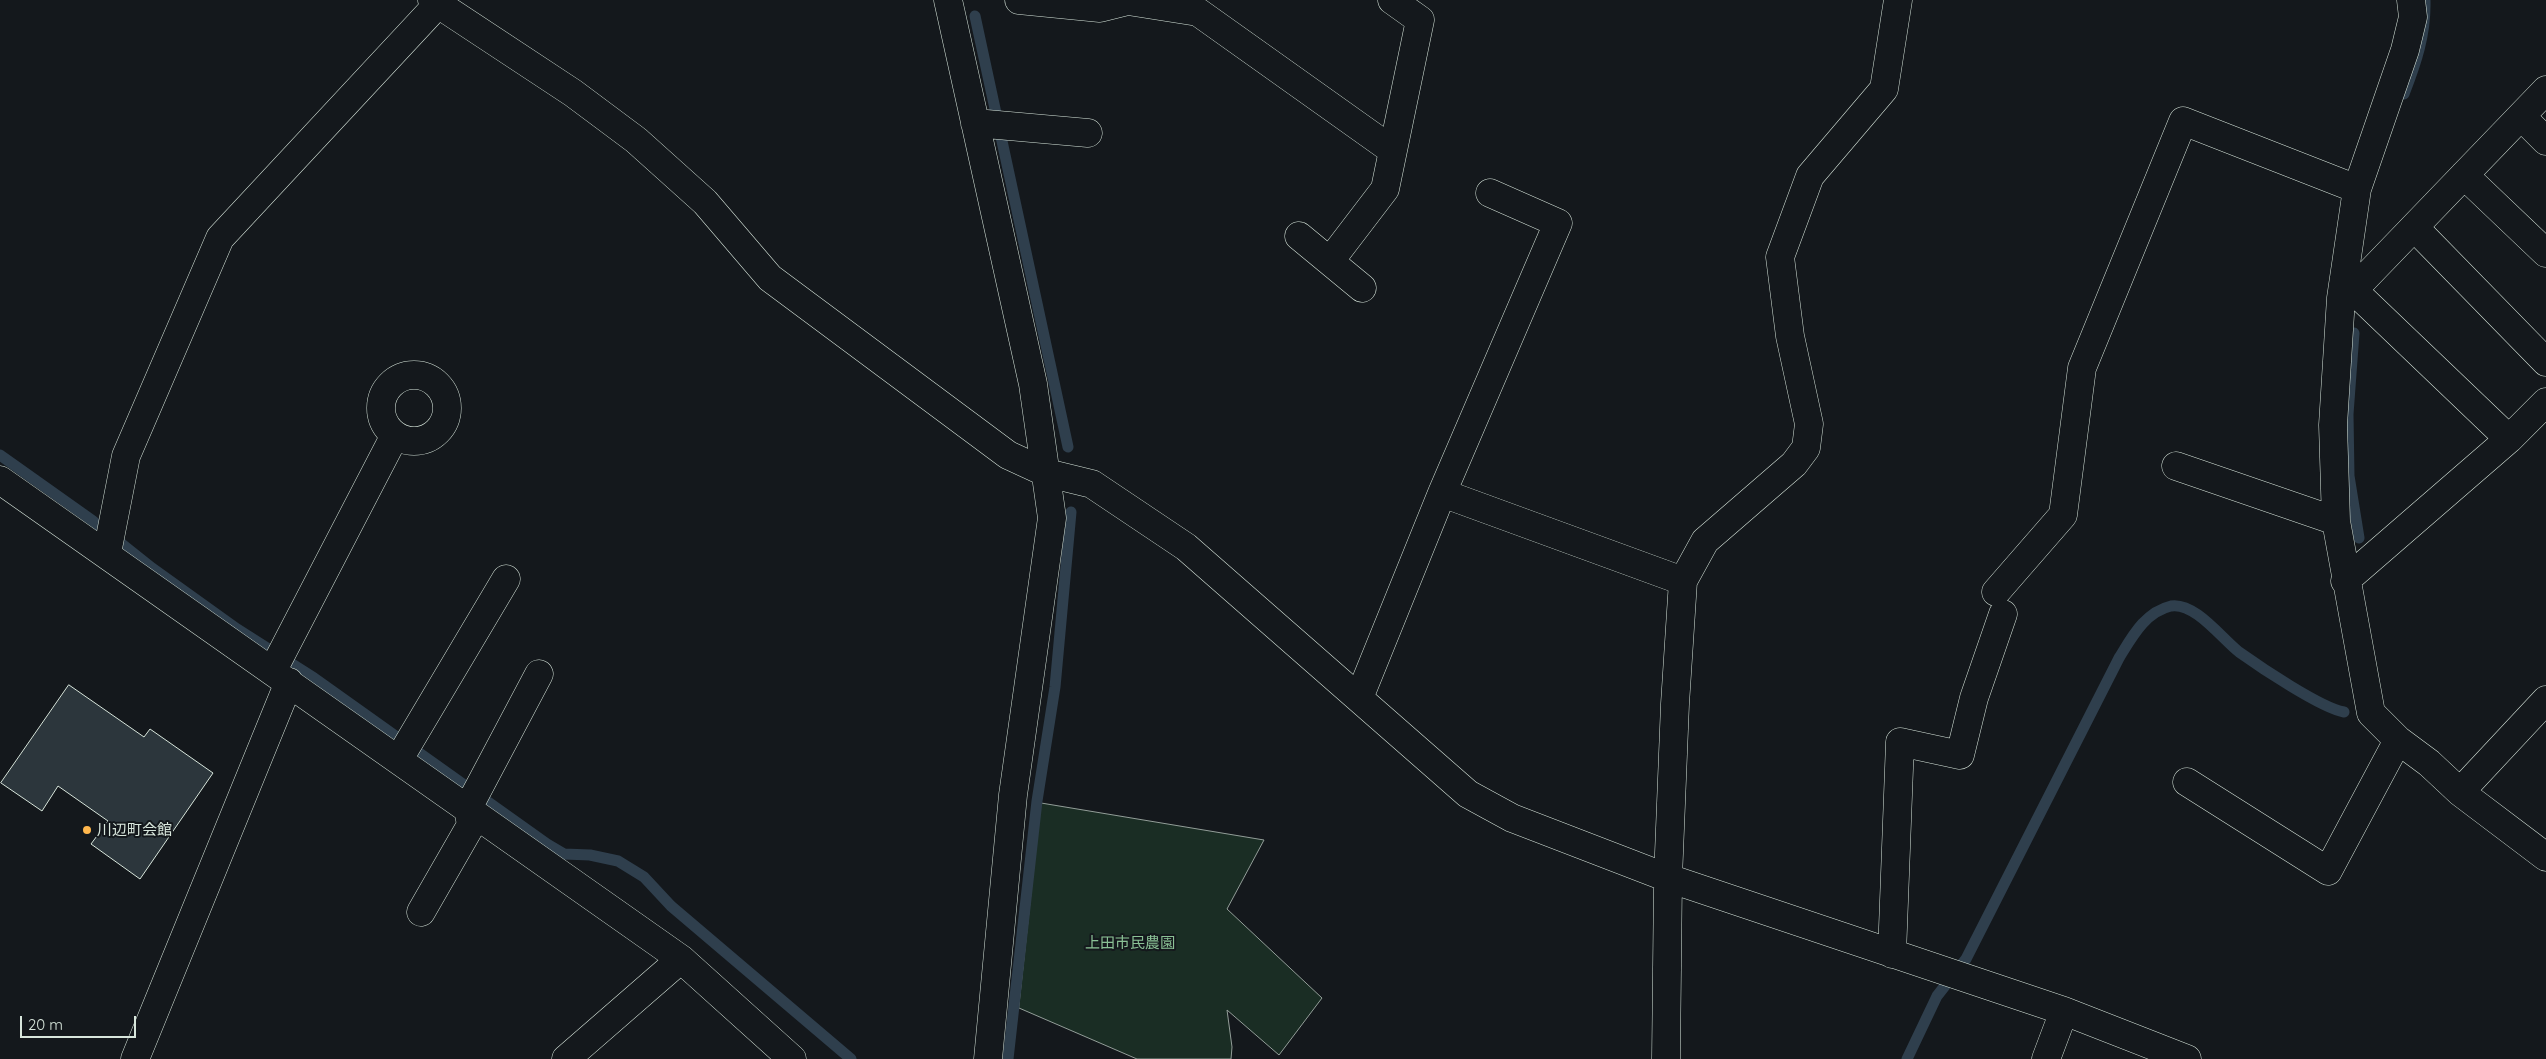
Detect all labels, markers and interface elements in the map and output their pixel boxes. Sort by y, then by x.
place label: 川辺町会館 [97,821,172,839]
marker: 川辺町会館 [81,824,93,836]
park label: 上田市民農園 [1085,934,1175,952]
scale bar [22,1006,139,1038]
text: 20 m [28,1015,63,1034]

